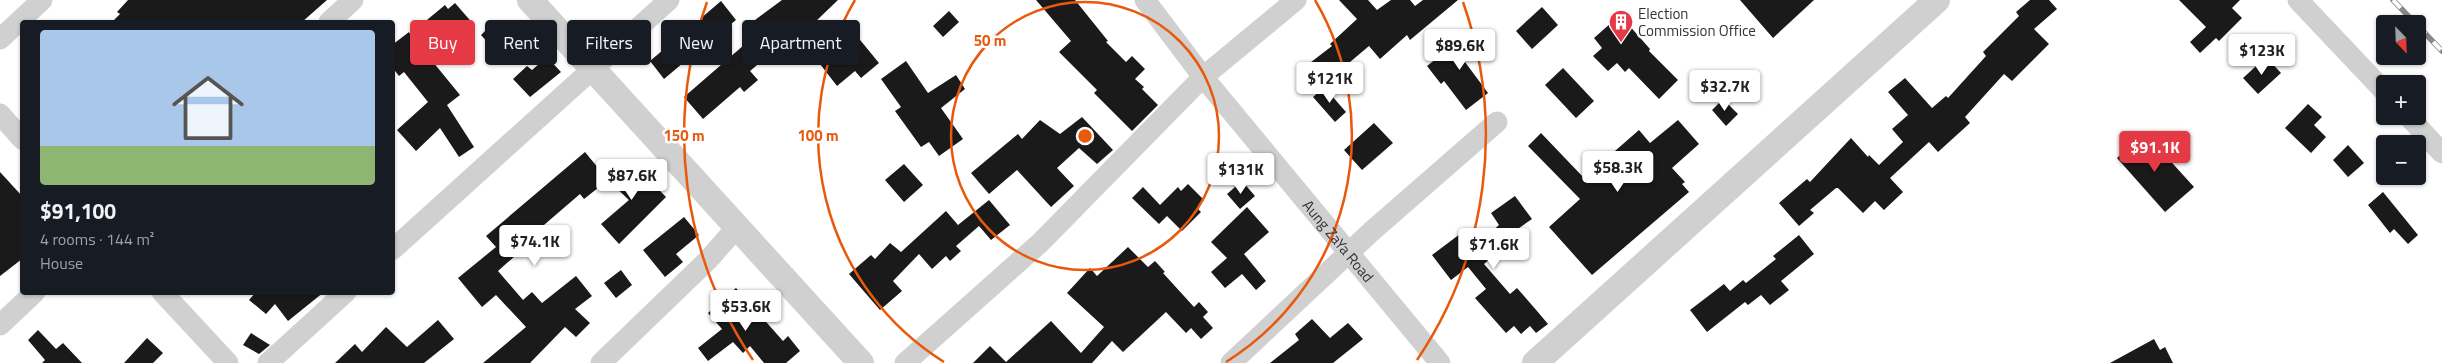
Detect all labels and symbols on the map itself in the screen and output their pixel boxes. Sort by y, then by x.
place label: Election Commission Office [1638,2,1756,42]
building icon: Election Commission Office [1608,9,1634,43]
north arrow [2376,15,2426,65]
pin: $89.6K [1419,28,1501,71]
text: 50 m [974,29,1006,52]
pin: $123K [2227,34,2297,76]
pin: $121K [1295,62,1365,104]
pin: $32.7K [1684,70,1766,112]
text: 150 m [663,124,705,147]
text: 100 m [797,124,839,147]
centre of rings [1076,127,1094,145]
pin: $91.1K [2114,130,2196,173]
pin: $58.3K [1577,150,1659,193]
pin: $131K [1206,152,1276,195]
pin: $87.6K [591,158,673,201]
street label: Aung ZaYa Road [1298,194,1380,287]
pin: $74.1K [494,224,576,267]
pin: $71.6K [1453,228,1535,270]
pin: $53.6K [705,290,787,332]

